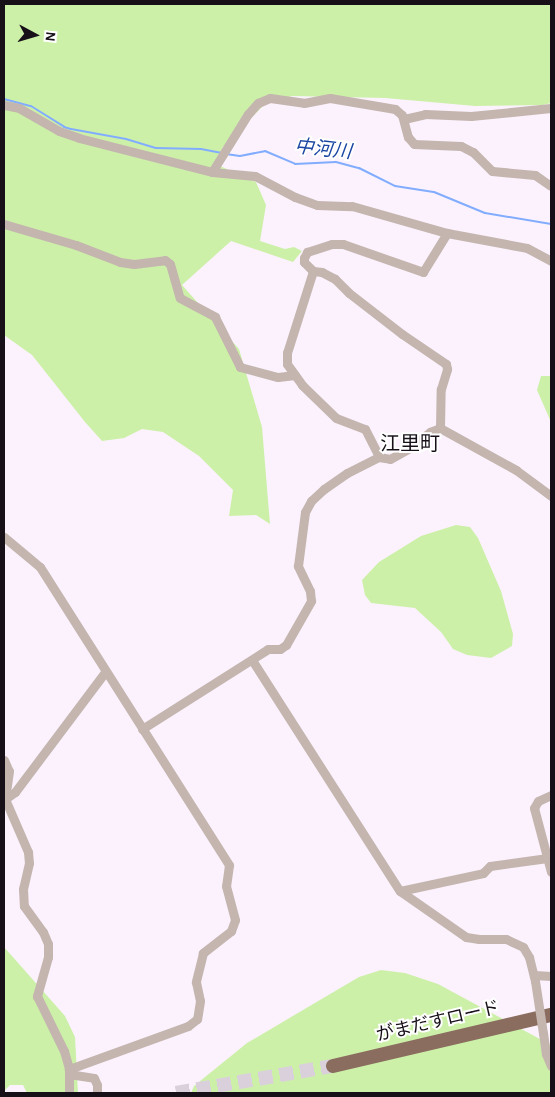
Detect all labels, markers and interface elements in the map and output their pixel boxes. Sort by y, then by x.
north arrow [10,10,60,60]
text: N [42,31,57,42]
water label: 中河川 [293,136,353,164]
district label: 江里町 [380,432,440,456]
street label: がまだすロード [374,997,502,1047]

